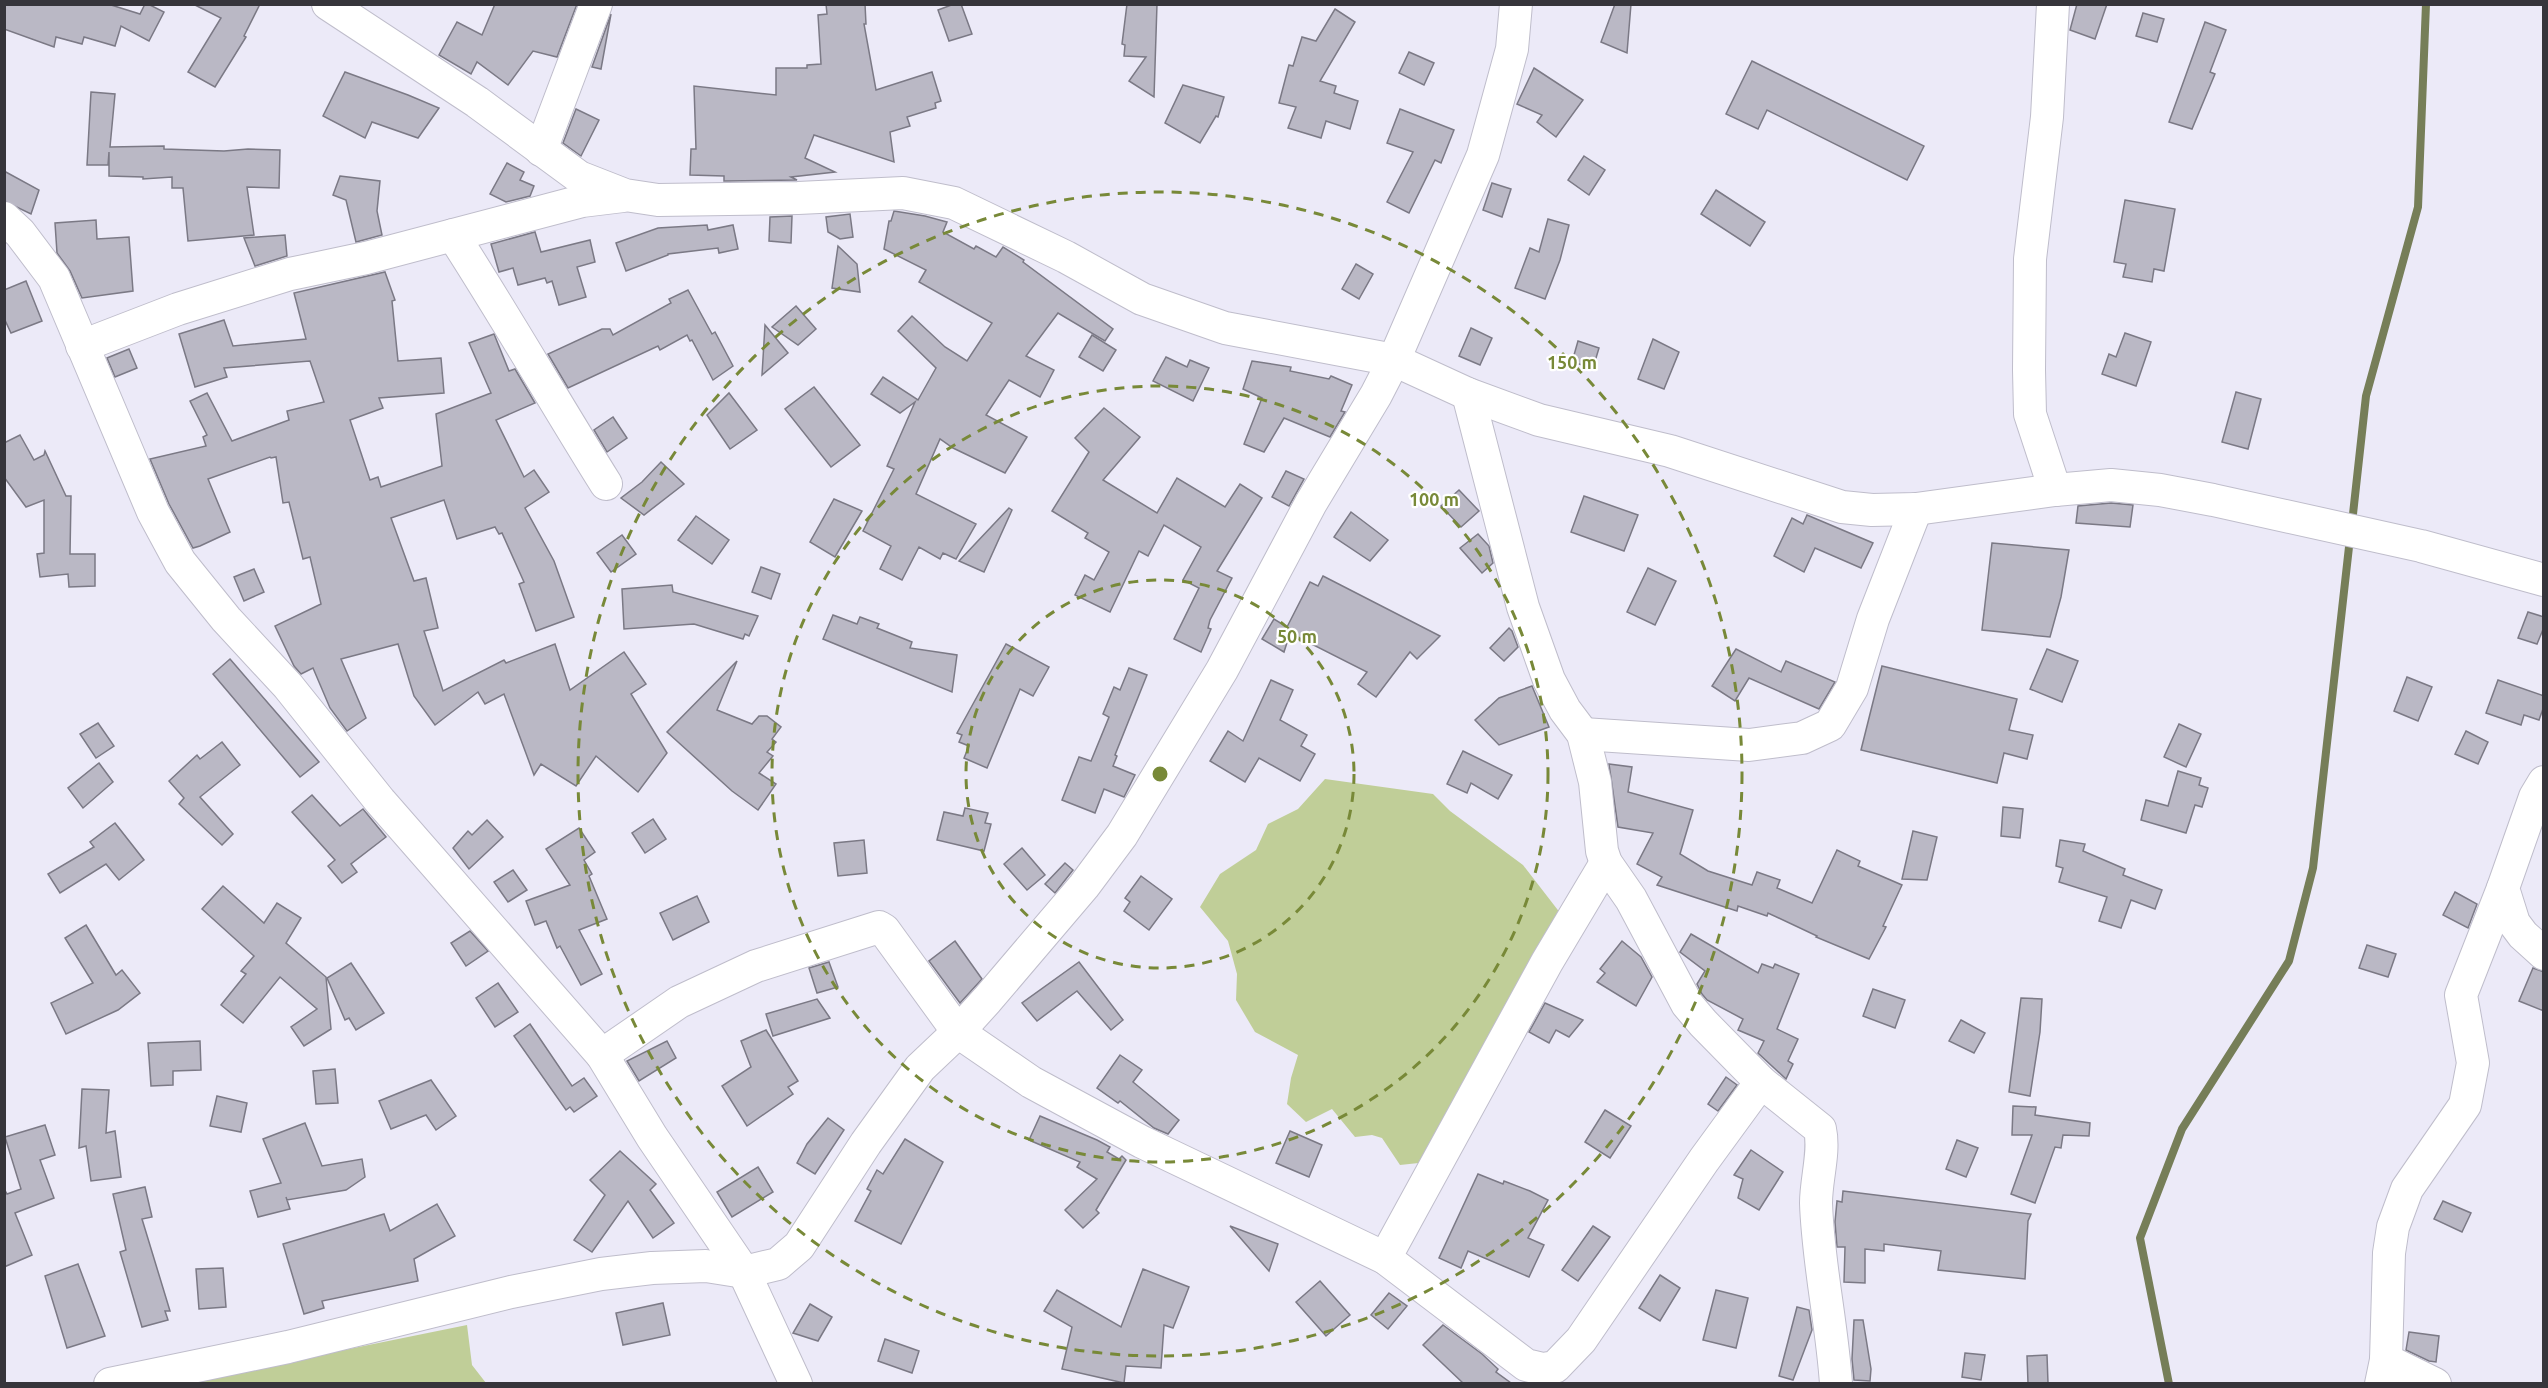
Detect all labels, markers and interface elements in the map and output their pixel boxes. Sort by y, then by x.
text: 150 m [1547,352,1597,372]
text: 100 m [1409,489,1459,509]
text: 50 m [1277,626,1317,646]
centre of rings [1150,764,1170,784]

